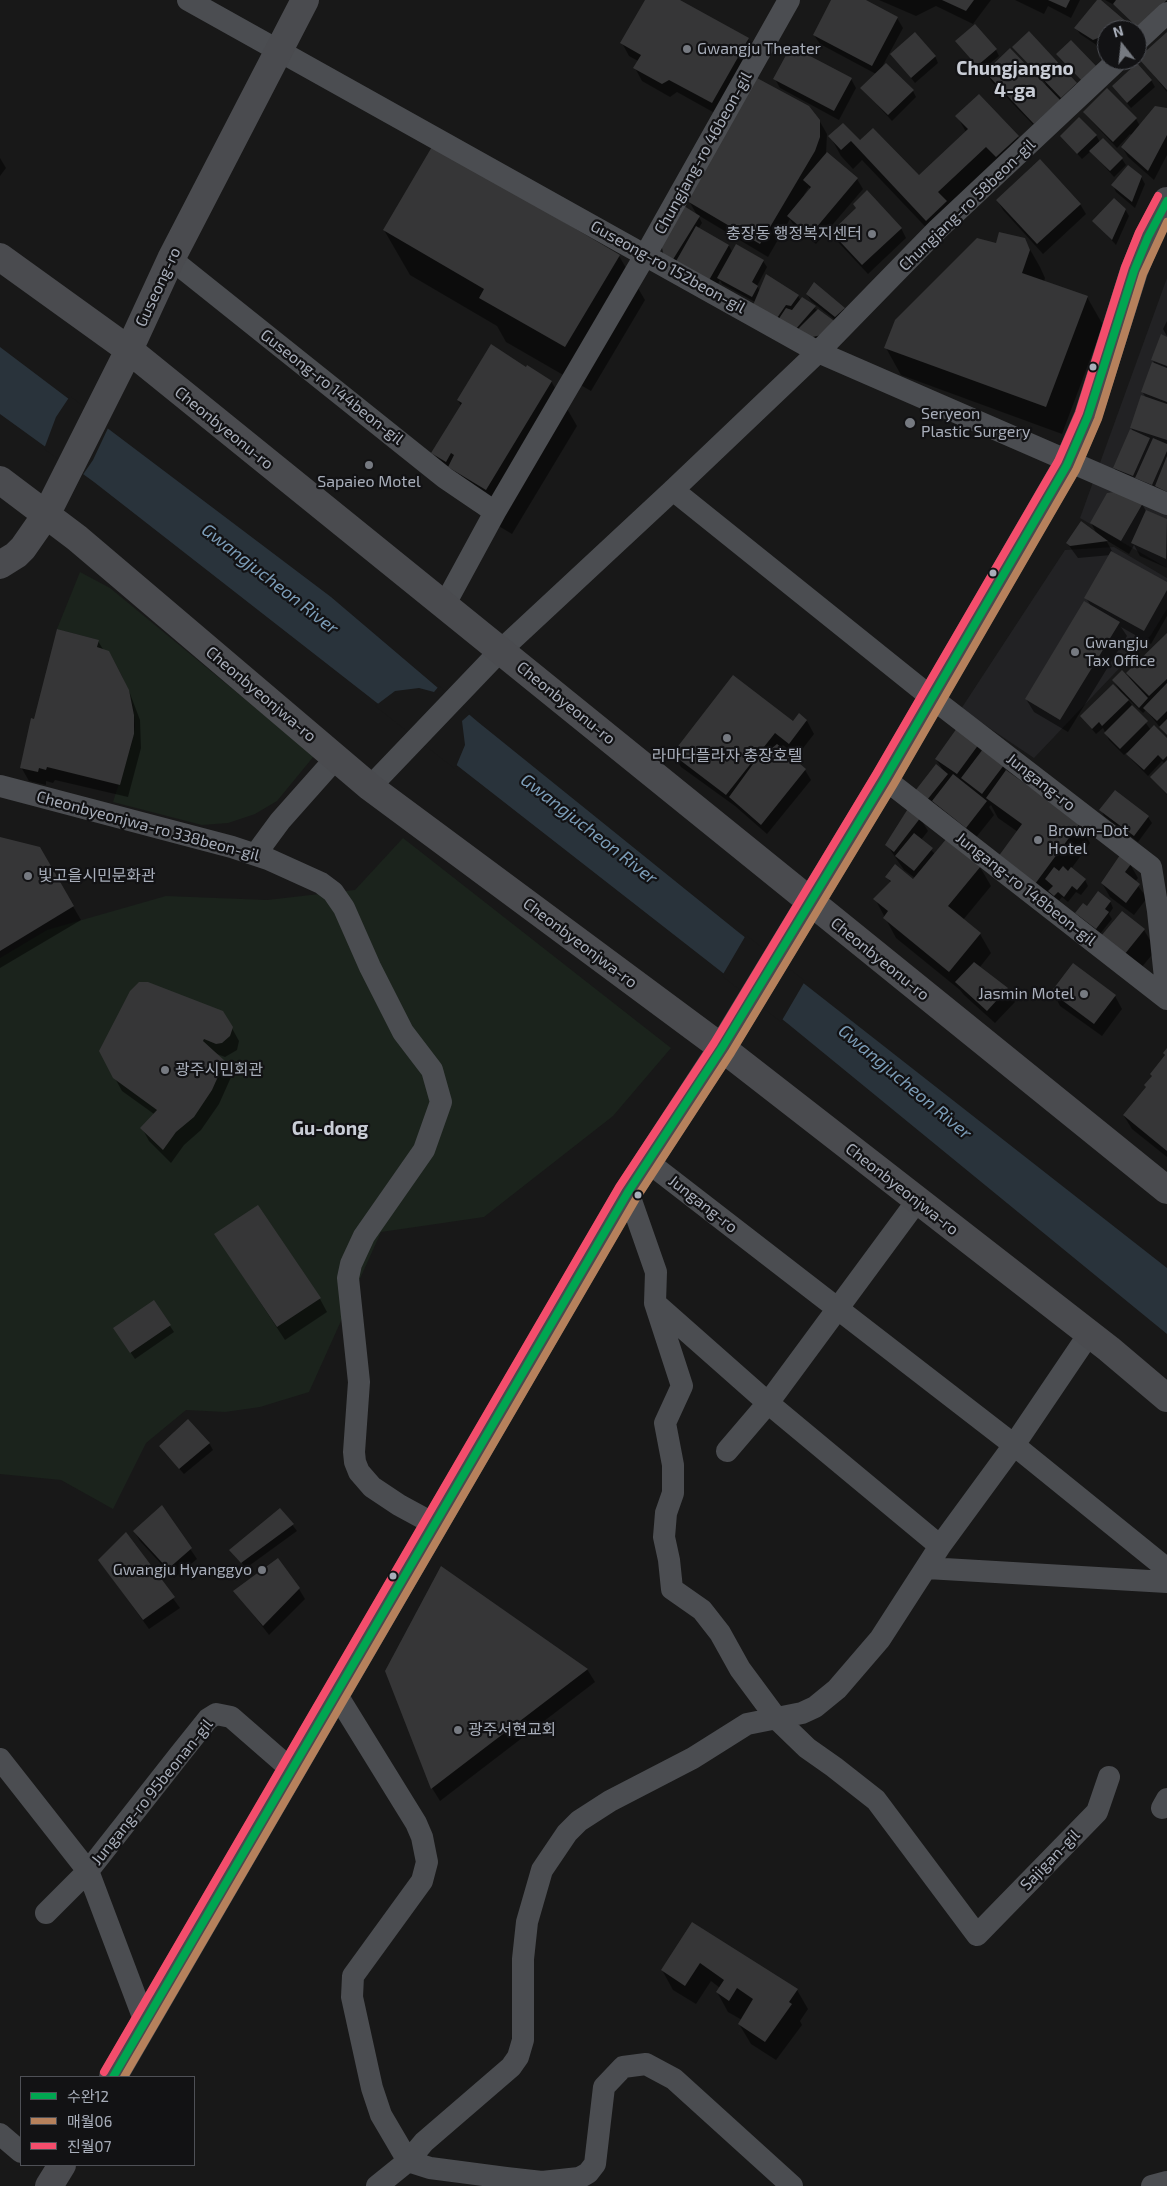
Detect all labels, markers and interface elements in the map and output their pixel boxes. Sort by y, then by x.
north arrow [1097,20,1147,70]
text: N [1111,21,1125,41]
place label: Gwangju Theater [697,39,821,59]
marker: Gwangju Theater [681,43,693,55]
district label: Chungjangno 4-ga [956,58,1074,102]
street label: Chungjang-ro 46beon-gil [650,68,756,238]
street label: Chungjang-ro 58beon-gil [895,135,1039,275]
street label: Guseong-ro 152beon-gil [587,216,749,318]
place label: 충장동 행정복지센터 [726,224,862,244]
marker: 충장동 행정복지센터 [866,228,878,240]
street label: Guseong-ro [131,244,185,330]
street label: Guseong-ro 144beon-gil [257,325,407,449]
unlabelled marker [1088,362,1098,372]
street label: Cheonbyeonu-ro [171,382,277,474]
place label: Seryeon Plastic Surgery [921,404,1030,442]
marker: Seryeon Plastic Surgery [903,416,917,430]
marker: Sapaieo Motel [363,459,375,471]
place label: Sapaieo Motel [317,472,421,492]
water label: Gwangjucheon River [197,519,343,639]
unlabelled marker [988,568,998,578]
place label: Gwangju Tax Office [1085,633,1155,671]
street label: Cheonbyeonjwa-ro [202,642,320,746]
marker: Gwangju Tax Office [1069,646,1081,658]
street label: Cheonbyeonu-ro [513,657,619,749]
marker: 라마다플라자 충장호텔 [721,732,733,744]
place label: 라마다플라자 충장호텔 [652,746,802,766]
street label: Jungang-ro [1003,749,1079,815]
water label: Gwangjucheon River [516,769,662,889]
street label: Cheonbyeonjwa-ro 338beon-gil [34,787,262,865]
place label: Brown-Dot Hotel [1048,821,1129,859]
street label: Jungang-ro 148beon-gil [952,828,1100,950]
marker: Brown-Dot Hotel [1032,834,1044,846]
place label: 빛고을시민문화관 [38,866,156,886]
marker: 빛고을시민문화관 [22,870,34,882]
street label: Cheonbyeonjwa-ro [519,894,641,992]
street label: Cheonbyeonu-ro [827,913,933,1005]
place label: Jasmin Motel [978,984,1074,1004]
marker: Jasmin Motel [1078,988,1090,1000]
water label: Gwangjucheon River [834,1020,976,1144]
place label: 광주시민회관 [175,1060,263,1080]
marker: 광주시민회관 [159,1064,171,1076]
district label: Gu-dong [292,1118,368,1140]
street label: Cheonbyeonjwa-ro [842,1139,962,1239]
street label: Jungang-ro [665,1171,741,1237]
unlabelled marker [633,1190,643,1200]
place label: Gwangju Hyanggyo [113,1560,252,1580]
marker: Gwangju Hyanggyo [256,1564,268,1576]
unlabelled marker [388,1571,398,1581]
street label: Jungang-ro 95beonan-gil [87,1715,217,1869]
place label: 광주서현교회 [468,1720,556,1740]
marker: 광주서현교회 [452,1724,464,1736]
street label: Sajigan-gil [1016,1825,1084,1895]
legend [20,2076,195,2166]
text: 수완12 [67,2087,109,2105]
text: 매월06 [67,2112,112,2130]
text: 진월07 [67,2137,111,2155]

